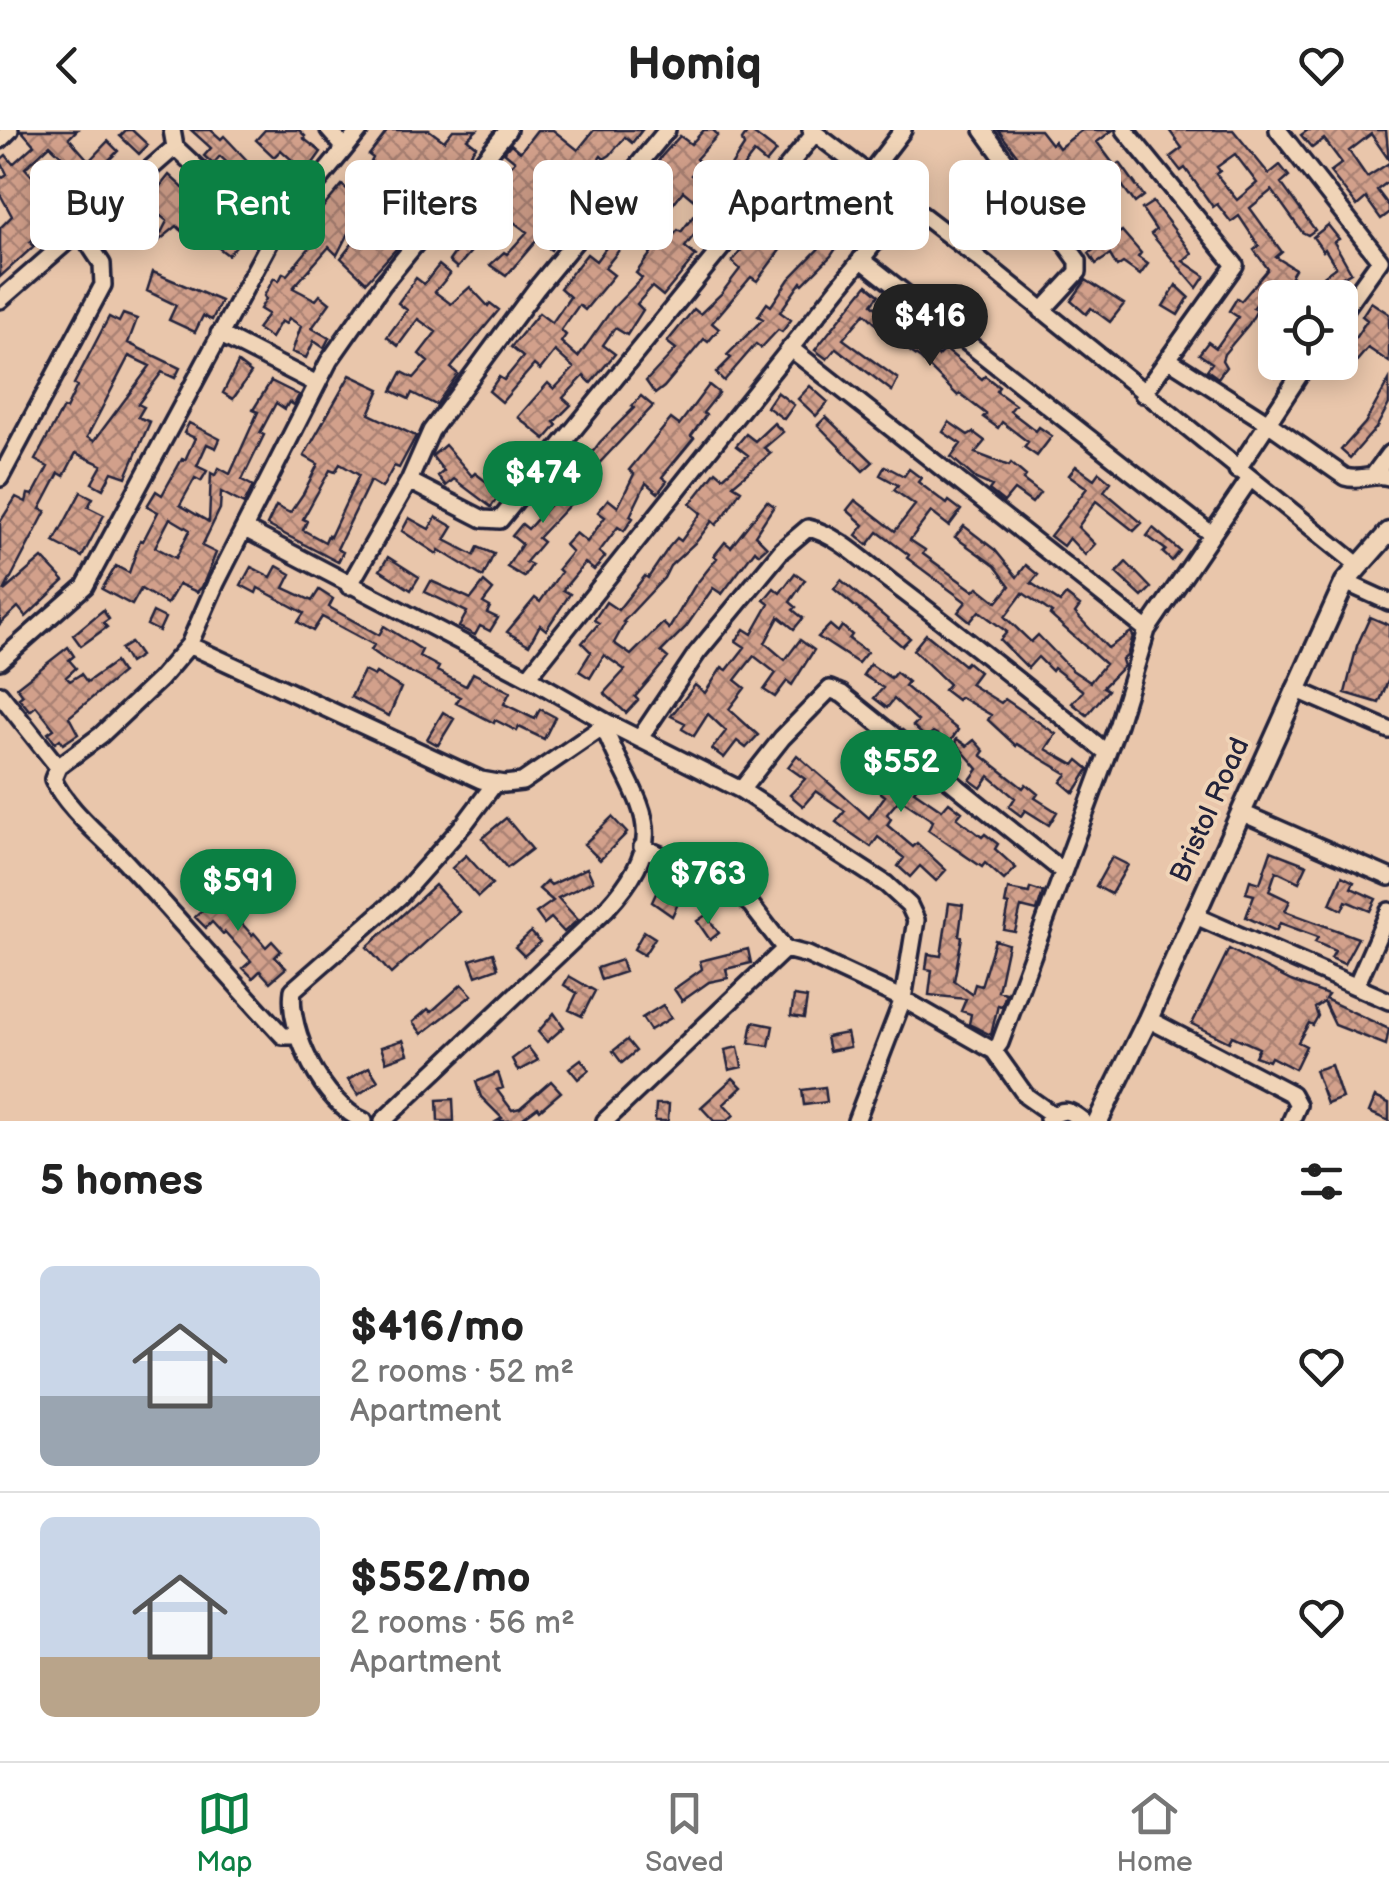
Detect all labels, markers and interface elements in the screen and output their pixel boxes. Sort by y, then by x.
icon: back [40,38,95,93]
text: Homiq [627,38,762,93]
icon: heart [1294,38,1349,93]
chip: Buy [30,160,159,250]
chip: Rent [179,160,325,250]
chip: Filters [345,160,513,250]
chip: New [533,160,673,250]
chip: Apartment [693,160,929,250]
chip: House [949,160,1121,250]
map controls [1258,280,1358,380]
button: locate [1258,280,1358,380]
pin: $416 [871,284,989,369]
text: $416 [894,297,966,336]
pin: $474 [484,441,602,526]
text: $474 [505,454,581,493]
pin: $552 [842,730,960,815]
street label: Bristol Road [1163,733,1257,887]
text: $552 [862,743,940,782]
pin: $763 [649,842,767,927]
pin: $591 [179,849,297,934]
text: $763 [670,855,746,894]
text: $591 [202,862,274,901]
icon: filters [1294,1154,1349,1209]
text: 5 homes [40,1156,203,1207]
text: $416/mo [350,1302,524,1353]
icon: home [120,1306,240,1426]
icon: heart [1294,1339,1349,1394]
text: 2 rooms · 52 m² [350,1353,574,1392]
text: Apartment [350,1392,501,1431]
text: $552/mo [350,1553,531,1604]
icon: home [120,1557,240,1677]
icon: heart [1294,1590,1349,1645]
text: 2 rooms · 56 m² [350,1604,575,1643]
text: Apartment [350,1643,501,1682]
tab: Map [196,1786,253,1879]
tab: Saved [645,1786,724,1879]
tab: Home [1117,1786,1193,1879]

